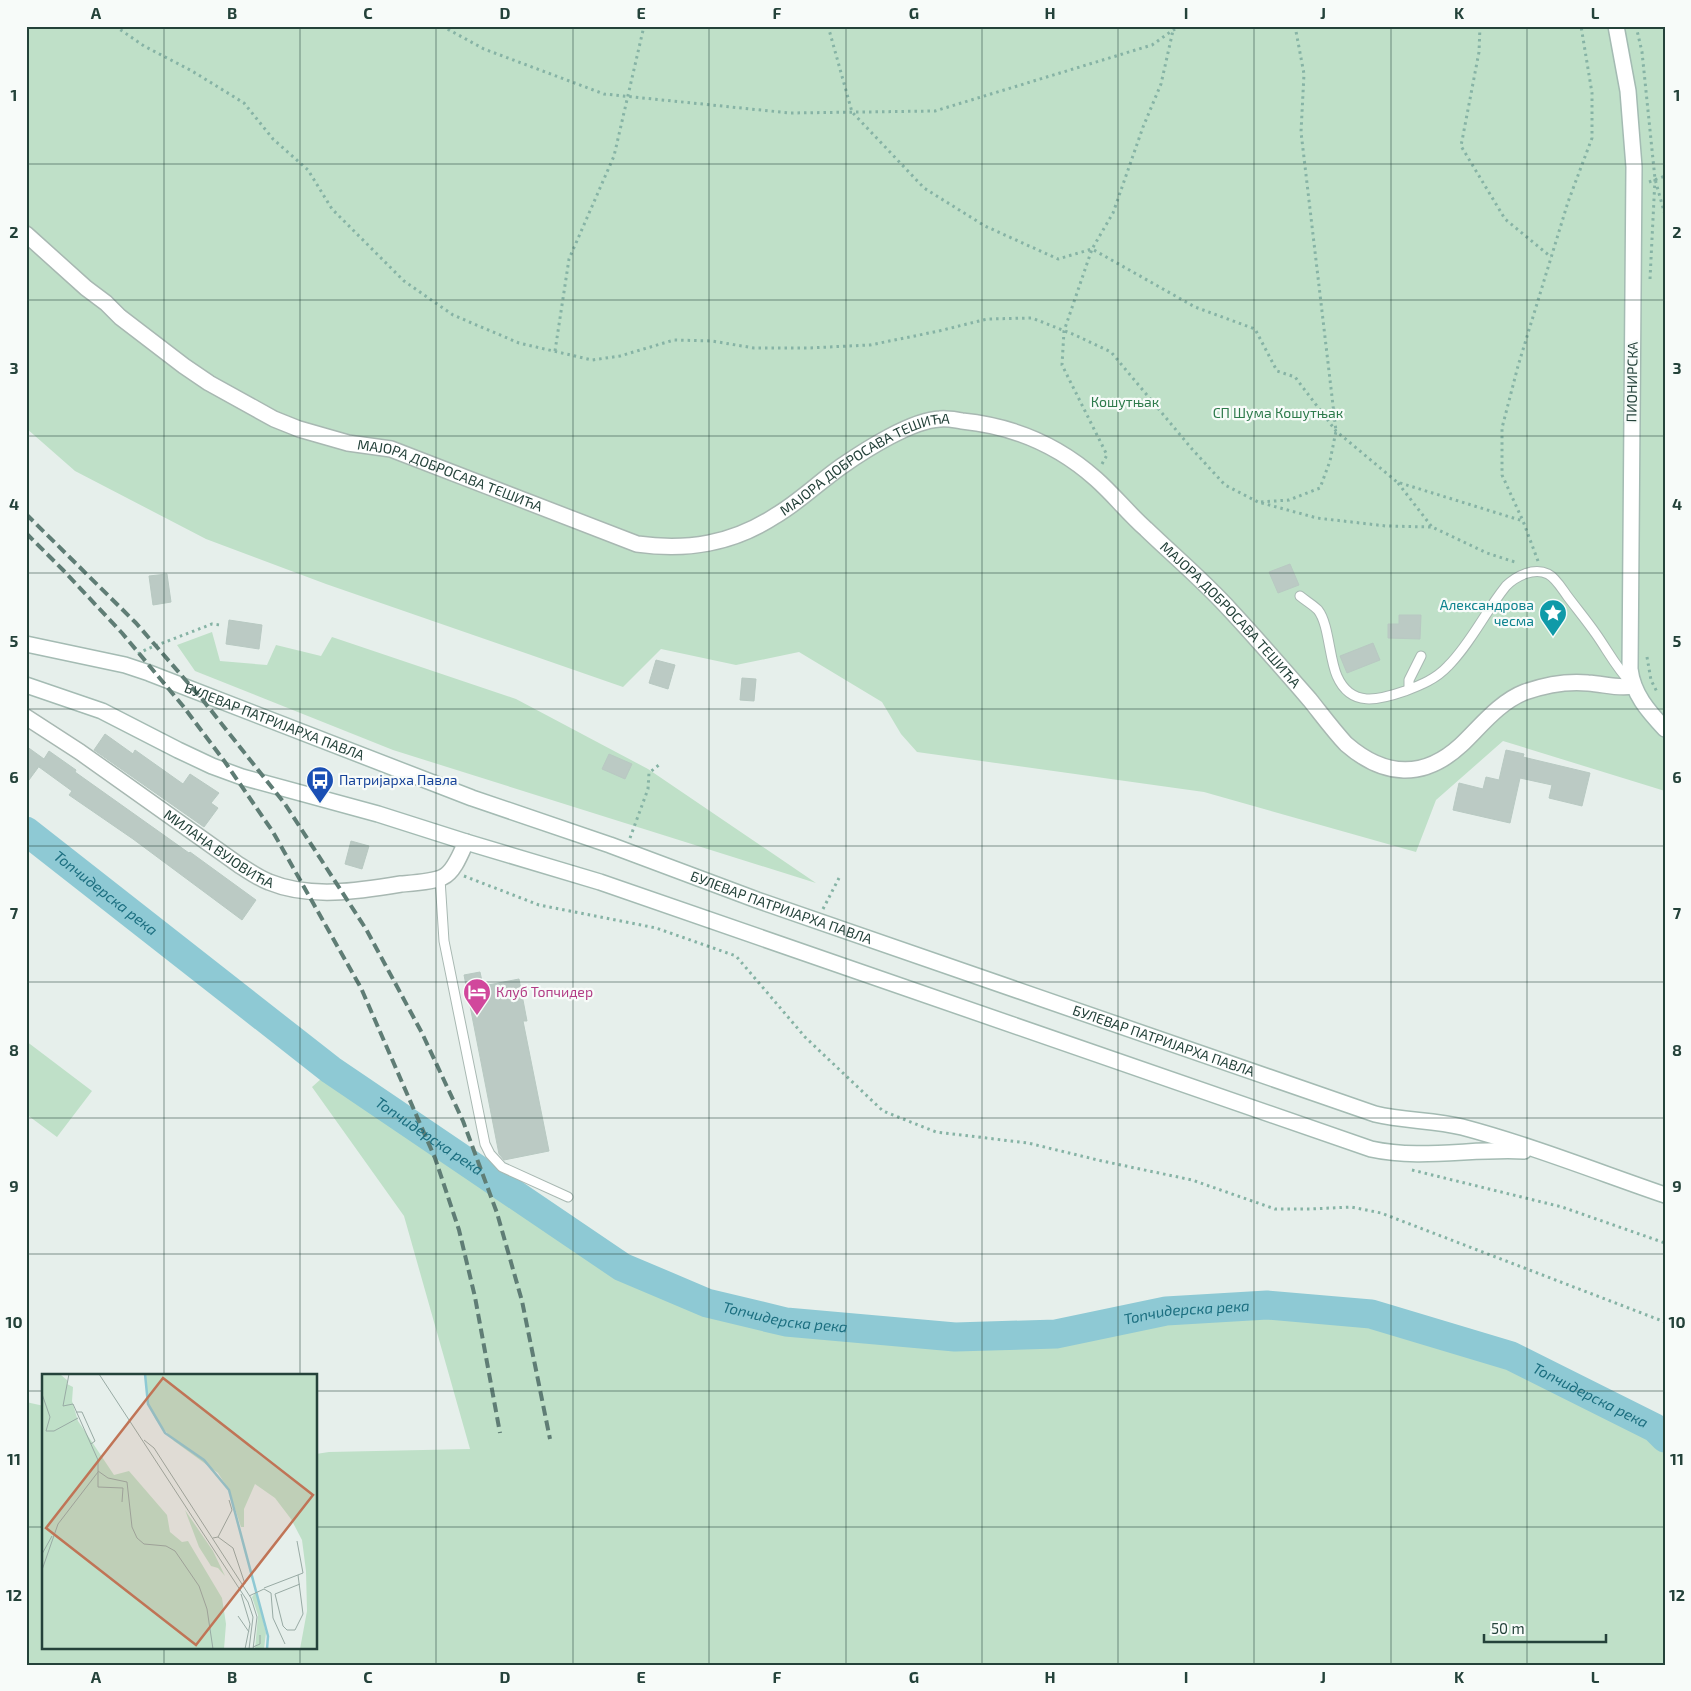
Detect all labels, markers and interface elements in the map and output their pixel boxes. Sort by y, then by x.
text: A [91,3,102,22]
text: B [227,3,237,22]
text: C [363,3,373,22]
text: D [500,3,511,22]
text: E [636,3,646,22]
text: F [773,3,782,22]
text: G [909,3,919,22]
text: H [1044,3,1056,22]
text: I [1184,3,1188,22]
text: J [1320,3,1326,22]
text: K [1454,3,1465,22]
text: L [1591,3,1600,22]
text: 1 [11,85,17,104]
text: 1 [1674,85,1680,104]
text: 2 [9,222,19,241]
text: 2 [1672,222,1682,241]
street label: ПИОНИРСКА [1622,341,1641,423]
text: 3 [9,358,19,377]
text: 3 [1672,358,1682,377]
park label: Кошутњак [1091,393,1160,410]
park label: СП Шума Кошутњак [1213,404,1344,421]
street label: МАЈОРА ДОБРОСАВА ТЕШИЋА [776,410,950,519]
street label: МАЈОРА ДОБРОСАВА ТЕШИЋА [356,435,546,515]
text: 4 [9,494,19,513]
text: 4 [1672,494,1682,513]
street label: МАЈОРА ДОБРОСАВА ТЕШИЋА [1157,538,1305,691]
place label: Александрова чесма [1440,596,1534,629]
place icon: Александрова чесма [1538,598,1568,637]
text: 5 [10,631,19,650]
text: 5 [1673,631,1682,650]
street label: БУЛЕВАР ПАТРИЈАРХА ПАВЛА [182,679,367,764]
bus stop icon: Патријарха Павла [305,765,335,804]
text: 6 [9,767,19,786]
text: 6 [1672,767,1682,786]
place label: Патријарха Павла [339,771,457,788]
street label: МИЛАНА ВУЈОВИЋА [161,806,277,891]
water label: Топчидерска река [51,846,162,939]
street label: БУЛЕВАР ПАТРИЈАРХА ПАВЛА [688,867,875,947]
text: 7 [10,903,19,922]
text: 7 [1673,903,1682,922]
hotel icon: Клуб Топчидер [462,977,492,1016]
place label: Клуб Топчидер [496,983,593,1000]
street label: БУЛЕВАР ПАТРИЈАРХА ПАВЛА [1071,1001,1257,1080]
text: 8 [9,1040,19,1059]
text: 8 [1672,1040,1682,1059]
water label: Топчидерска река [372,1093,487,1179]
text: 9 [9,1176,19,1195]
text: 9 [1672,1176,1682,1195]
water label: Топчидерска река [1122,1296,1250,1328]
water label: Топчидерска река [721,1297,849,1335]
text: 10 [5,1312,23,1331]
text: 10 [1668,1312,1686,1331]
water label: Топчидерска река [1530,1358,1651,1431]
inset map [42,1374,318,1648]
text: 11 [7,1449,21,1468]
text: 11 [1670,1449,1684,1468]
text: 12 [6,1585,22,1604]
text: 12 [1669,1585,1685,1604]
scale bar [1484,1611,1606,1643]
text: 50 m [1491,1619,1525,1637]
text: A [91,1667,102,1686]
text: B [227,1667,237,1686]
text: C [363,1667,373,1686]
text: D [500,1667,511,1686]
text: E [636,1667,646,1686]
text: F [773,1667,782,1686]
text: G [909,1667,919,1686]
text: H [1044,1667,1056,1686]
text: I [1184,1667,1188,1686]
text: J [1320,1667,1326,1686]
text: K [1454,1667,1465,1686]
text: L [1591,1667,1600,1686]

